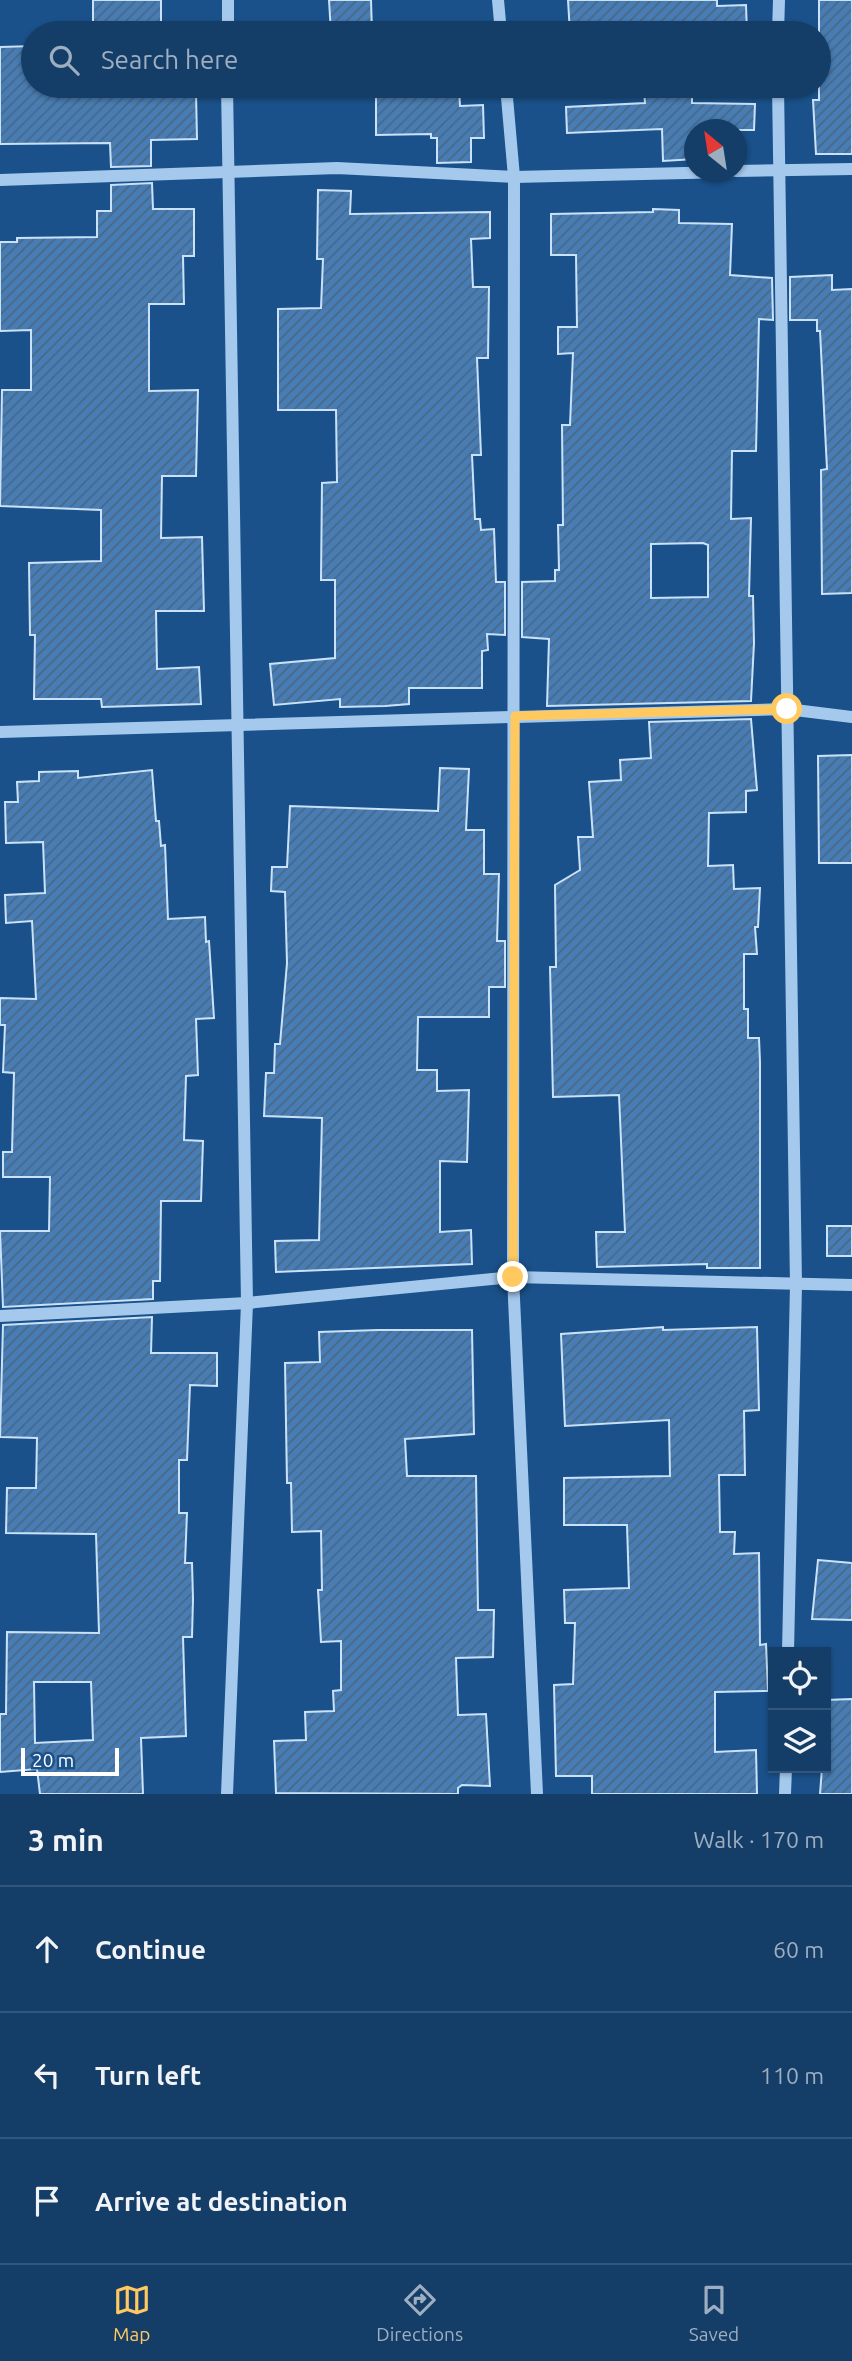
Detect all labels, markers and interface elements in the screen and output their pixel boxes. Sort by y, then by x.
search box [21,21,831,98]
icon: search [45,41,83,79]
text: Search here [101,45,238,74]
north arrow [684,119,747,182]
route start [771,693,802,724]
route end [497,1261,528,1292]
map controls [768,1647,831,1773]
button: locate [768,1647,831,1710]
button: layers [768,1710,831,1773]
scale bar [21,1745,119,1777]
text: 20 m [32,1749,74,1771]
text: 3 min [28,1823,104,1857]
text: Walk · 170 m [693,1827,824,1852]
icon: ahead [28,1930,66,1968]
text: Continue [95,1935,206,1964]
text: 60 m [773,1937,824,1962]
icon: left [28,2056,66,2094]
text: Turn left [95,2061,201,2090]
text: 110 m [760,2063,824,2088]
icon: arrive [28,2182,66,2220]
text: Arrive at destination [95,2187,348,2216]
tab: Map [113,2281,151,2345]
tab: Directions [376,2281,463,2345]
tab: Saved [689,2281,739,2345]

